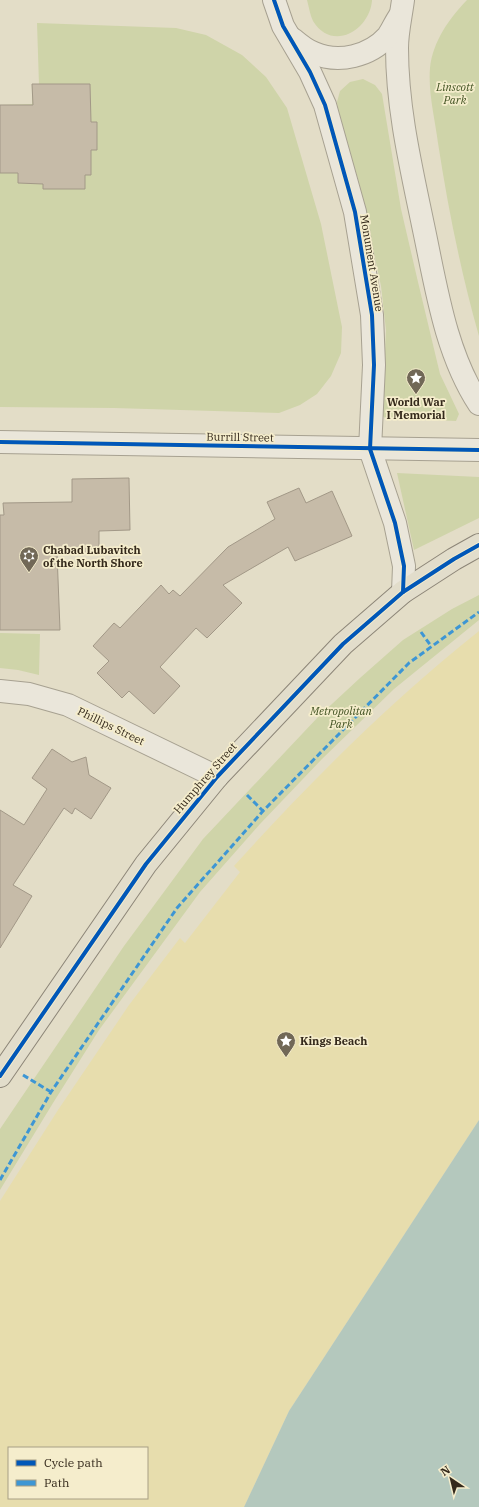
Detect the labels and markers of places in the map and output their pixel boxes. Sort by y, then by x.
place icon: World War I Memorial [405,367,427,395]
place label: World War I Memorial [387,395,446,422]
place label: Chabad Lubavitch of the North Shore [43,543,143,570]
synagogue icon: Chabad Lubavitch of the North Shore [18,545,40,573]
place icon: Kings Beach [275,1030,297,1058]
place label: Kings Beach [300,1034,367,1048]

